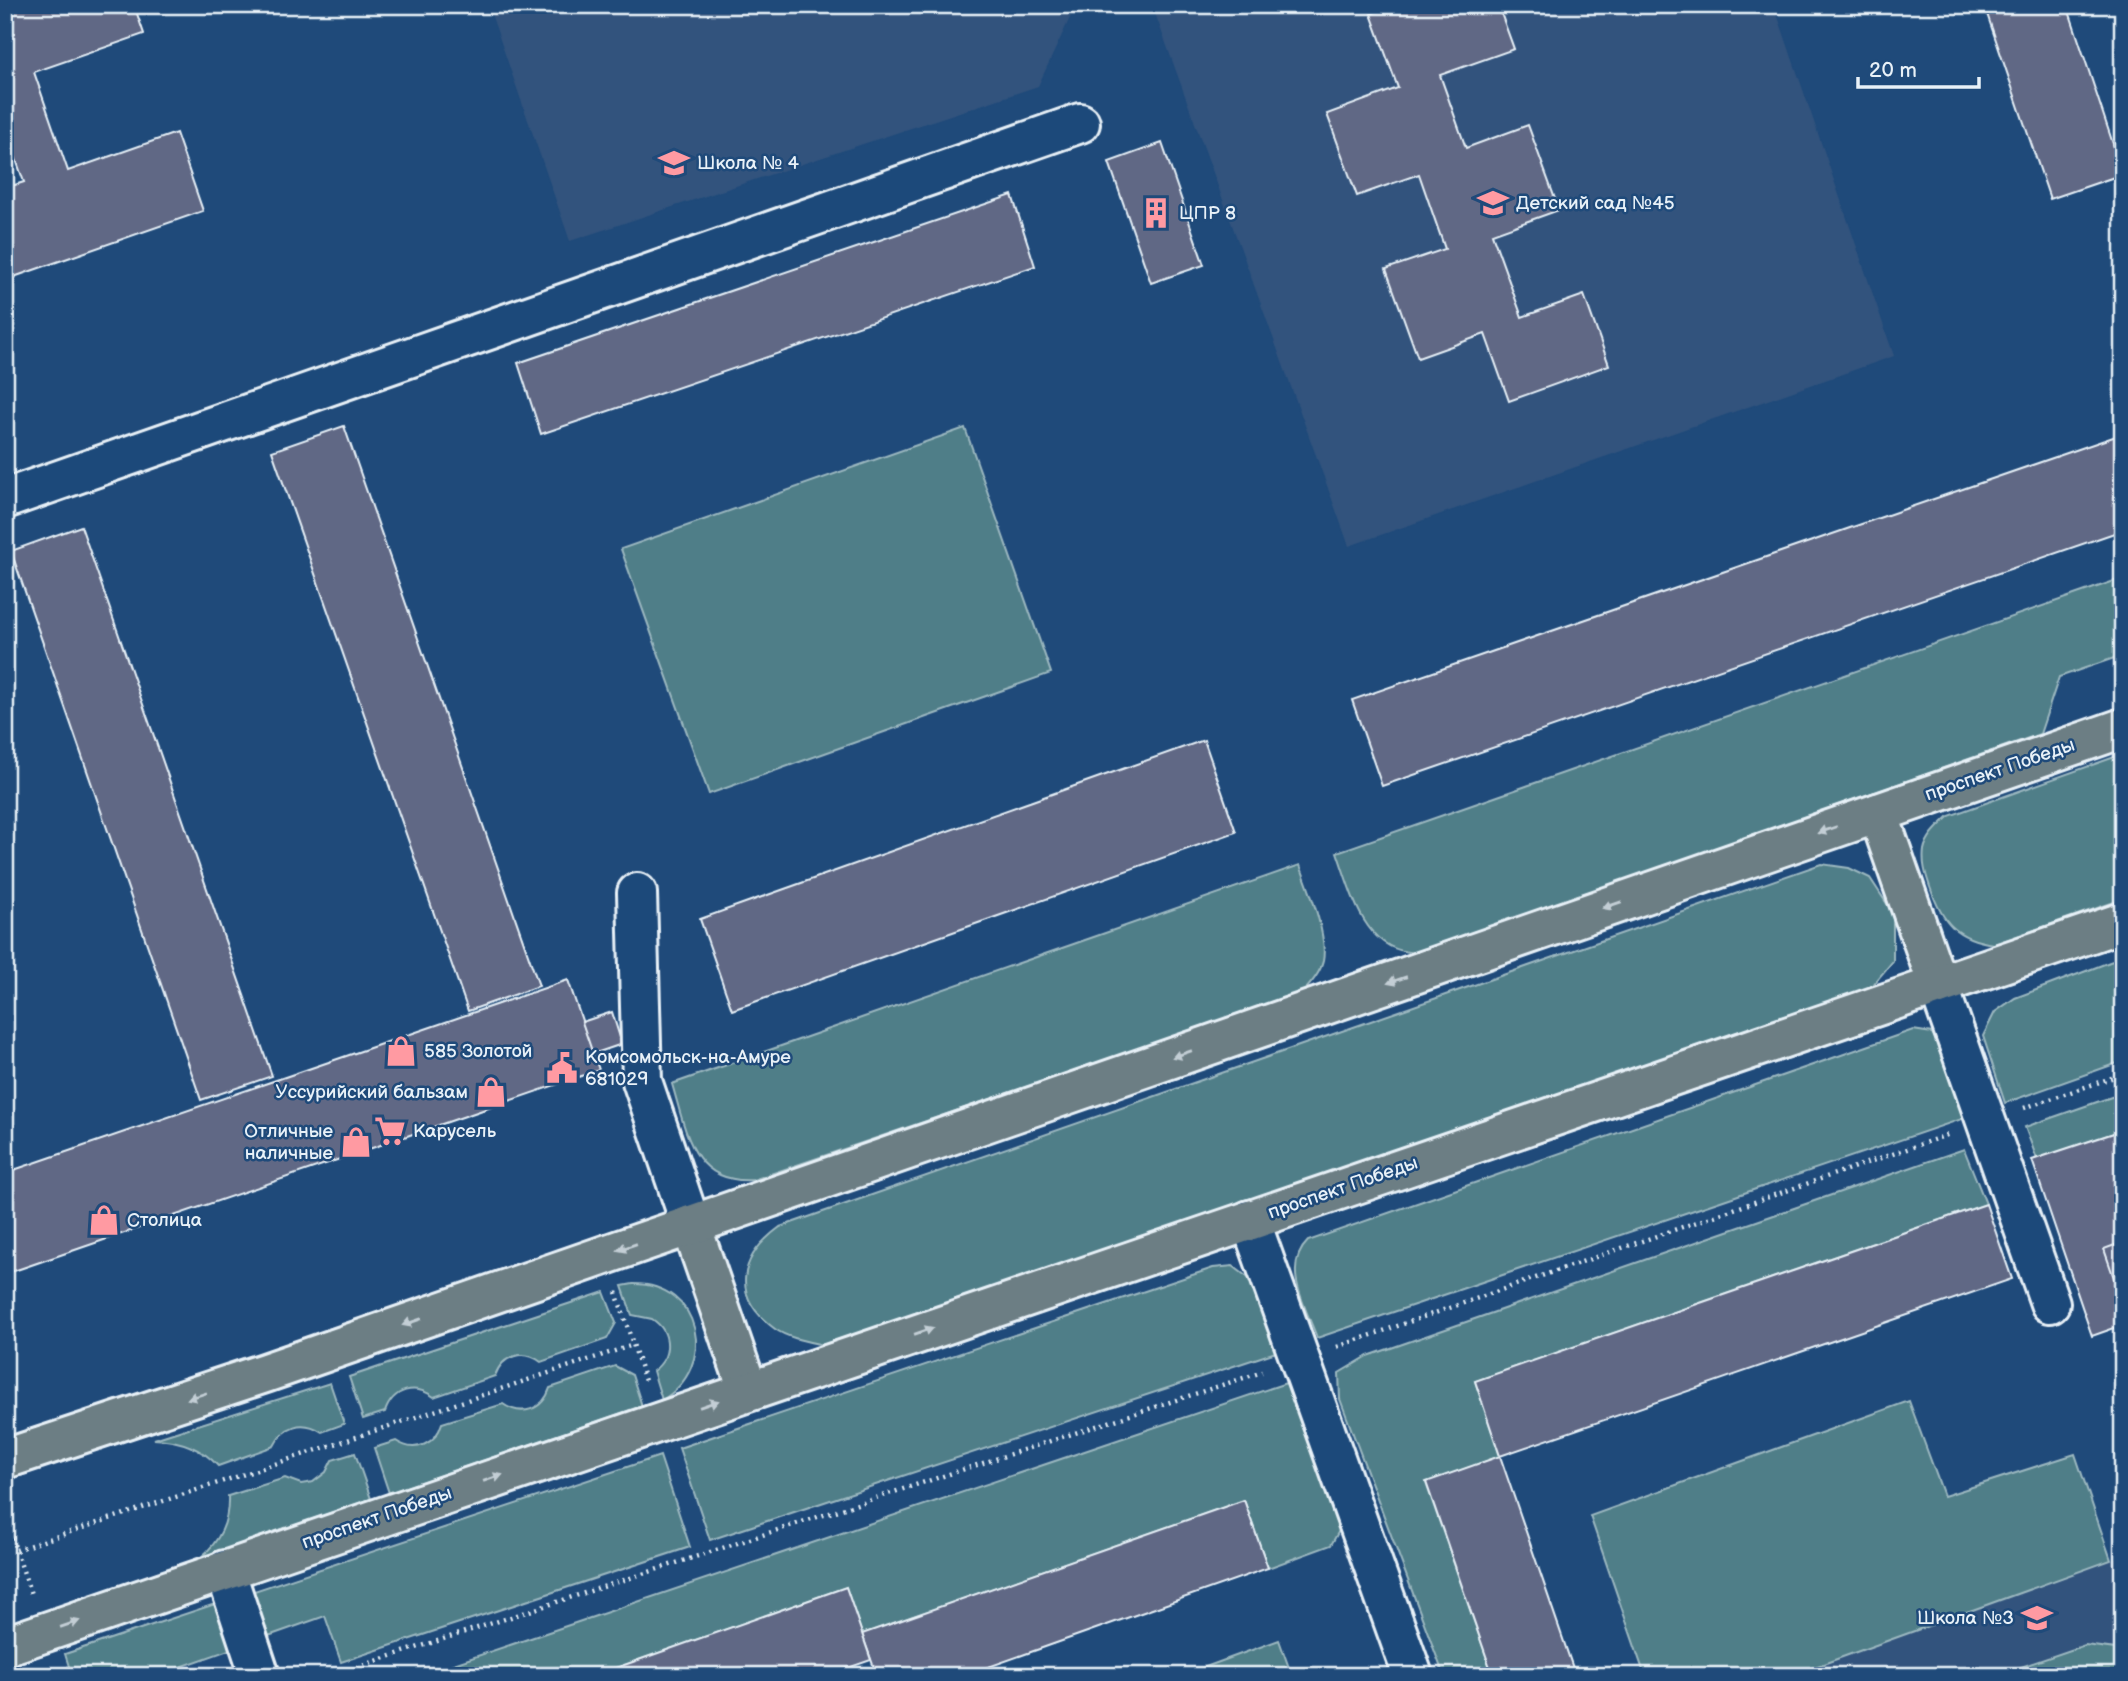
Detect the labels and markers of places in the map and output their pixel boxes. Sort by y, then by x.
school or university icon: Школа № 4 [657,146,691,180]
place label: Школа № 4 [697,152,800,175]
school or university icon: Детский сад №45 [1476,186,1510,220]
place label: Детский сад №45 [1516,192,1675,215]
building icon: ЦПР 8 [1139,196,1173,230]
place label: ЦПР 8 [1179,202,1236,225]
shop icon: 585 Золотой [384,1034,418,1068]
place label: 585 Золотой [424,1040,532,1063]
place label: Комсомольск-на-Амуре 681029 [585,1046,791,1091]
public building icon: Комсомольск-на-Амуре 681029 [545,1051,579,1085]
shop icon: Уссурийский бальзам [474,1075,508,1109]
place label: Уссурийский бальзам [275,1081,468,1104]
supermarket icon: Карусель [373,1114,407,1148]
place label: Отличные наличные [244,1120,333,1165]
place label: Карусель [413,1120,497,1143]
shop icon: Отличные наличные [339,1125,373,1159]
shop icon: Столица [87,1203,121,1237]
place label: Столица [127,1209,202,1232]
school or university icon: Школа №3 [2020,1601,2054,1635]
place label: Школа №3 [1917,1607,2014,1630]

